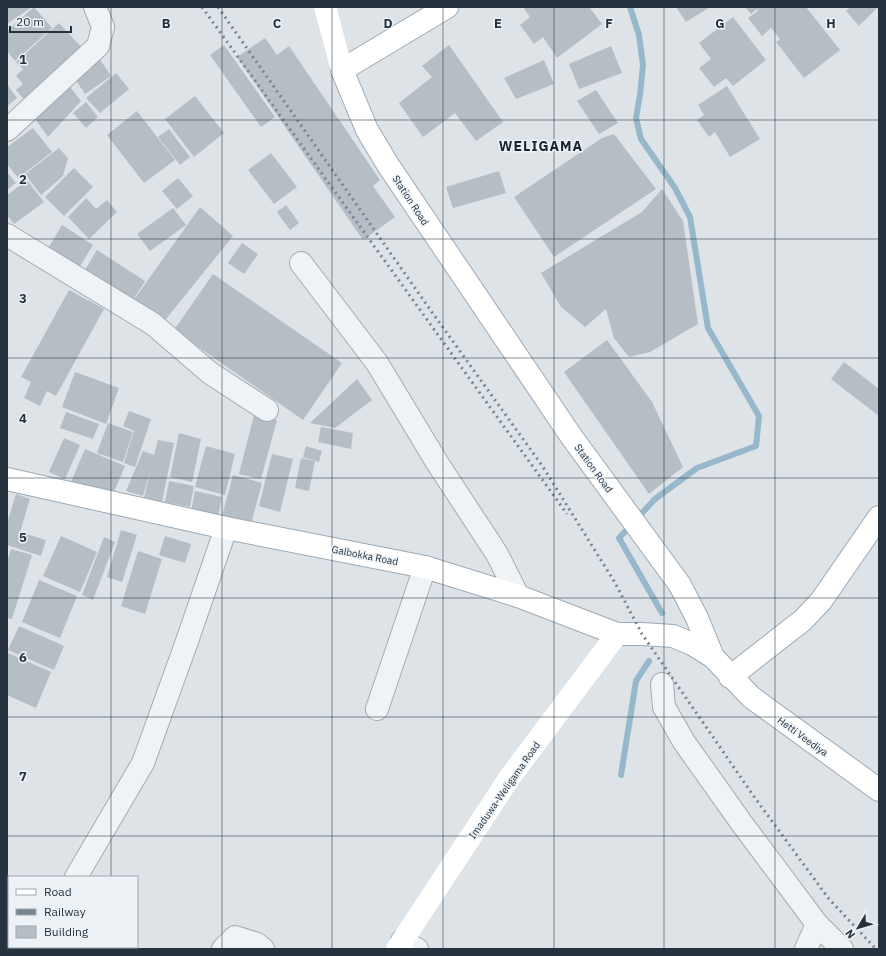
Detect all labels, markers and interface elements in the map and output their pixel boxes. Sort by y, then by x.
scale bar [10,8,71,34]
text: 20 m [16,14,44,29]
text: B [162,15,171,32]
text: C [273,15,282,32]
text: D [383,15,393,32]
text: E [494,15,502,32]
text: F [605,15,613,32]
text: G [715,15,725,32]
text: H [826,15,836,32]
text: 1 [19,51,27,68]
district label: WELIGAMA [499,137,583,155]
text: 2 [19,171,27,188]
street label: Station Road [390,173,432,228]
text: 3 [19,290,27,307]
text: 4 [19,410,27,427]
street label: Station Road [571,441,616,495]
text: 5 [19,529,27,546]
street label: Galbokka Road [330,543,399,568]
text: 6 [19,649,27,666]
street label: Hetti Veediya [775,714,831,760]
street label: Imaduwa-Weligama Road [466,739,543,841]
text: 7 [19,768,27,785]
legend [8,876,138,948]
text: Road [44,884,72,899]
text: Railway [44,904,86,919]
north arrow [838,908,878,948]
text: Building [44,924,89,939]
text: N [842,927,858,942]

